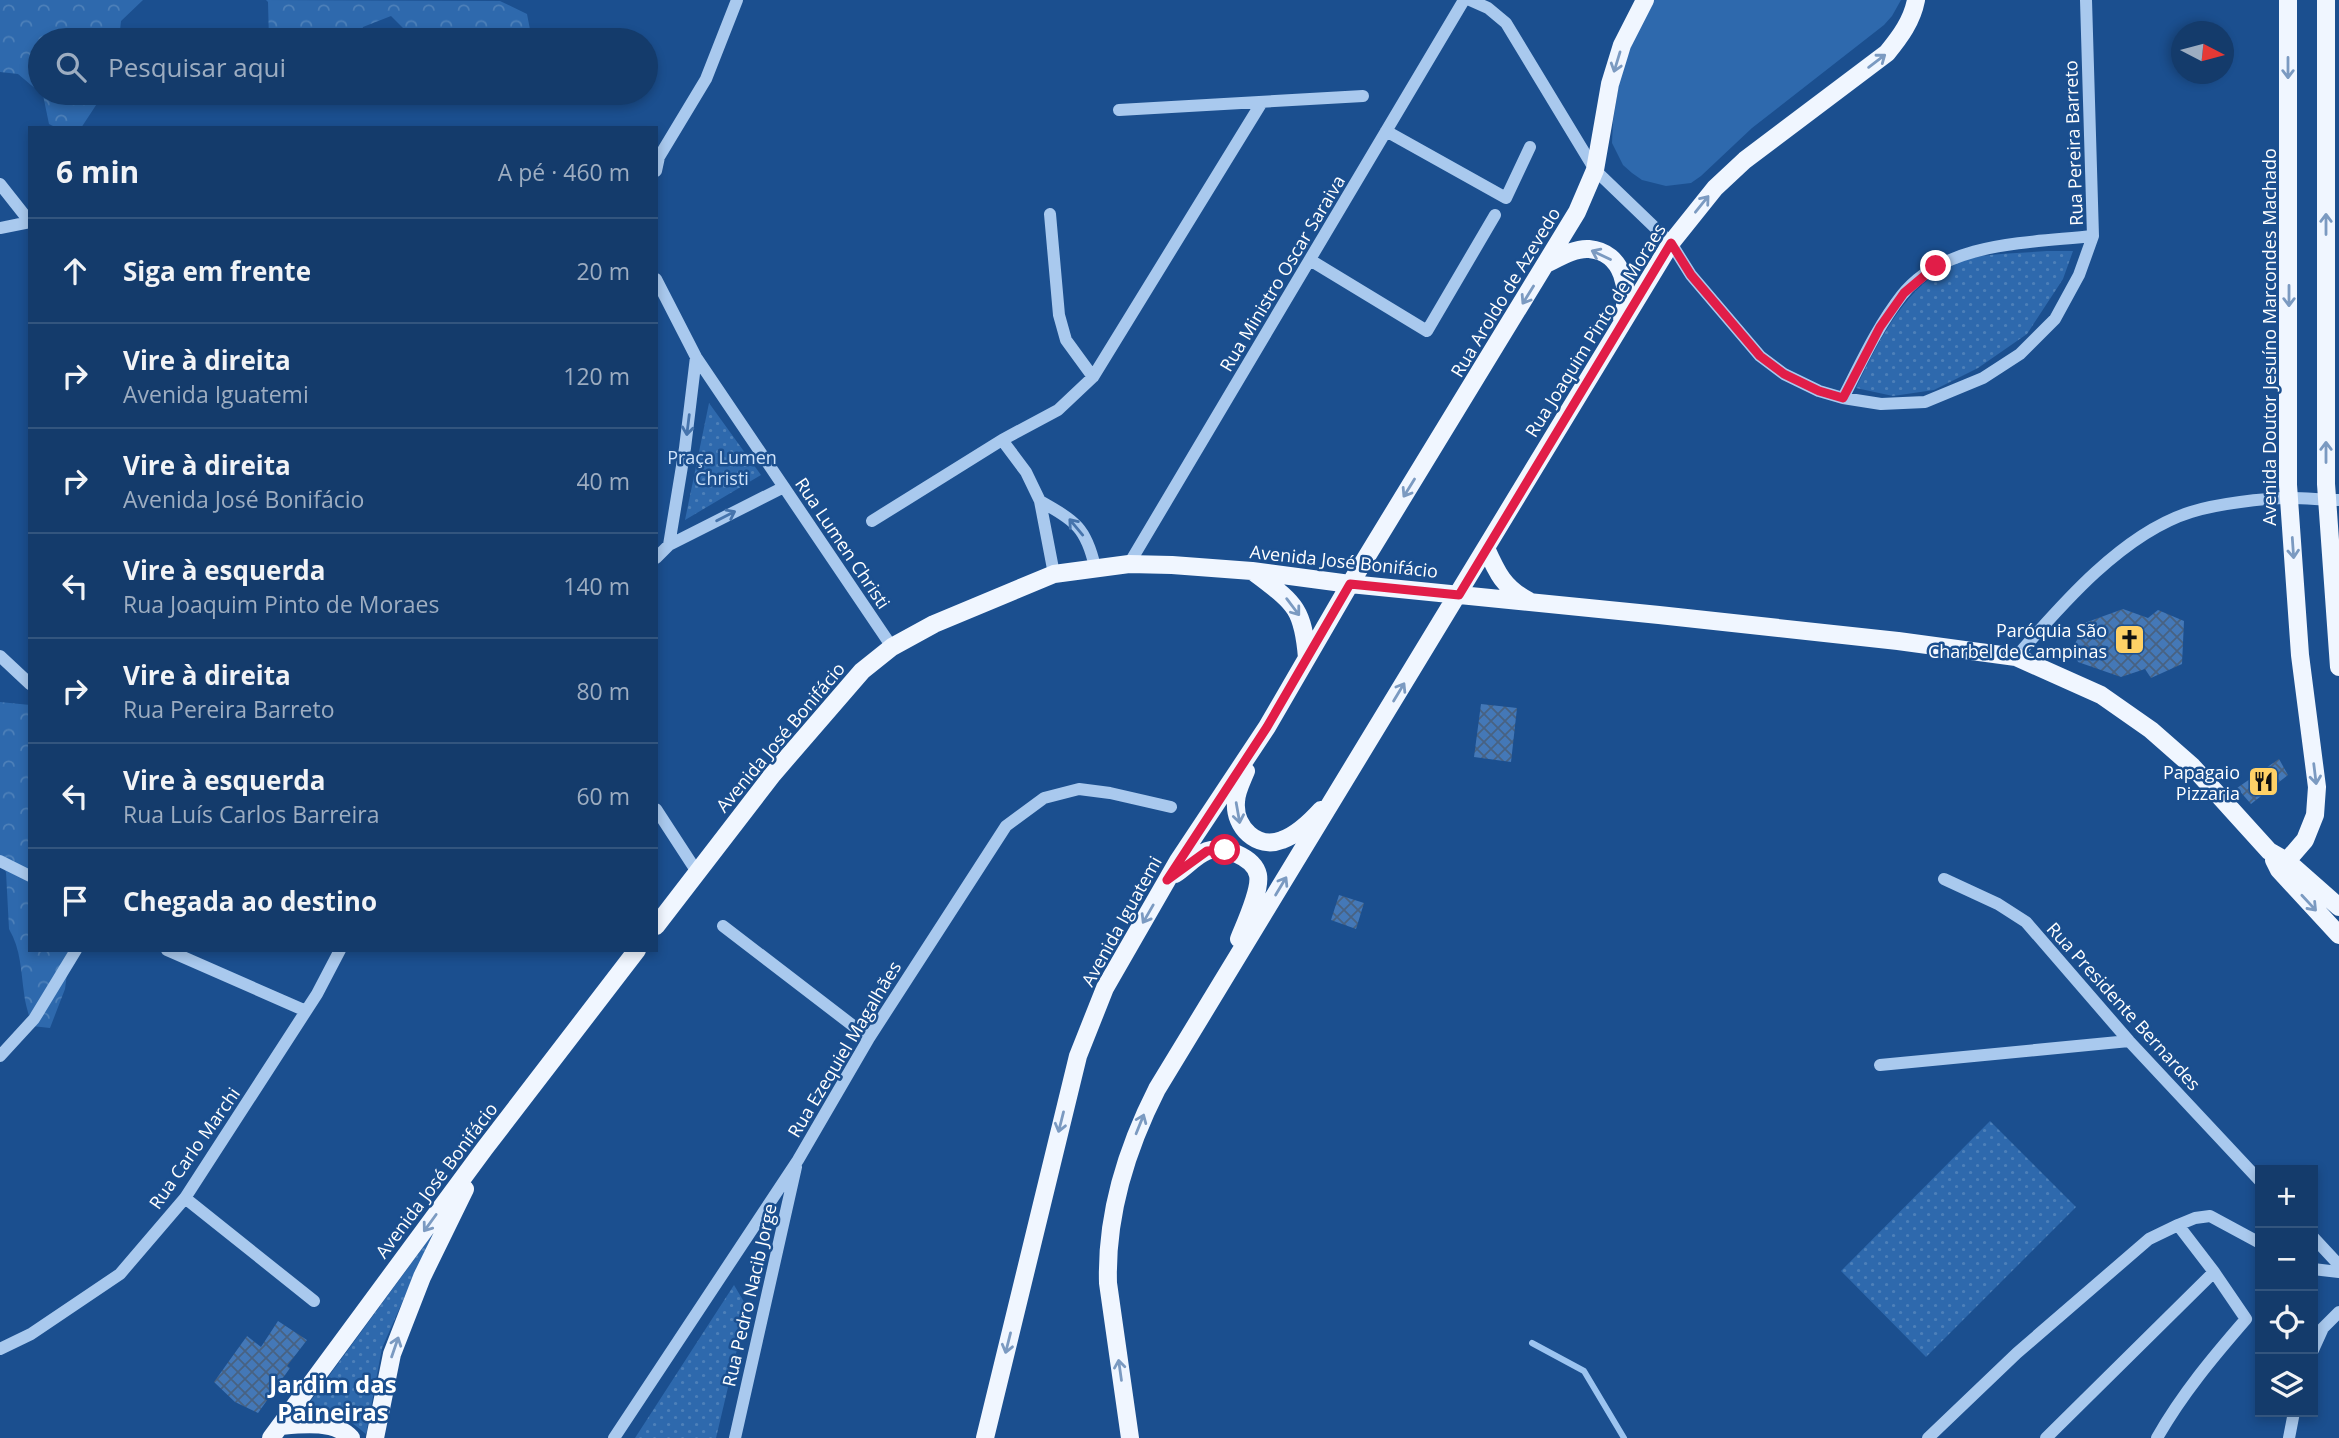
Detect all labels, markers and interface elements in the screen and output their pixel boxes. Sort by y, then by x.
north arrow [2171,21,2234,84]
search box [28,28,658,105]
icon: search [52,48,90,86]
text: Pesquisar aqui [108,49,286,85]
one-way arrow [1609,51,1622,73]
one-way arrow [1868,53,1886,68]
one-way arrow [2281,56,2295,79]
street label: Rua Pereira Barreto [2058,60,2088,226]
street label: Avenida Doutor Jesuíno Marcondes Machado [2257,148,2281,526]
text: 6 min [56,151,139,192]
text: A pé · 460 m [498,156,630,188]
street label: Rua Ministro Oscar Saraiva [1214,170,1350,376]
one-way arrow [1694,196,1710,214]
street label: Rua Aroldo de Azevedo [1445,203,1565,381]
one-way arrow [2319,213,2333,236]
street label: Rua Joaquim Pinto de Moraes [1519,219,1671,441]
one-way arrow [1591,248,1612,261]
route end [1920,250,1951,281]
icon: ahead [56,252,94,290]
text: Siga em frente [123,253,311,289]
text: 20 m [576,255,630,287]
one-way arrow [1521,284,1535,304]
one-way arrow [2282,284,2296,307]
text: Vire à direita [123,342,291,378]
icon: right [56,357,94,395]
text: 120 m [563,360,630,392]
text: Avenida Iguatemi [123,378,309,410]
one-way arrow [681,413,694,436]
one-way arrow [2319,441,2333,464]
park label: Praça Lumen Christi [667,445,777,490]
text: Vire à direita [123,447,291,483]
icon: right [56,462,94,500]
text: 40 m [576,465,630,497]
street label: Rua Lumen Christi [790,473,896,613]
one-way arrow [1402,478,1416,498]
text: Avenida José Bonifácio [123,483,364,515]
one-way arrow [716,508,736,522]
one-way arrow [1069,518,1085,536]
one-way arrow [2287,536,2300,558]
street label: Avenida José Bonifácio [1249,539,1439,583]
text: Vire à esquerda [123,552,325,588]
icon: left [56,567,94,605]
text: 140 m [563,570,630,602]
text: Rua Joaquim Pinto de Moraes [123,588,439,620]
one-way arrow [1285,597,1300,616]
place label: Paróquia São Charbel de Campinas [1928,618,2107,663]
church icon: Paróquia São Charbel de Campinas [2113,623,2147,657]
text: Vire à direita [123,657,291,693]
street label: Avenida José Bonifácio [710,657,850,817]
icon: right [56,672,94,710]
text: 80 m [576,675,630,707]
one-way arrow [1393,682,1407,702]
text: Rua Pereira Barreto [123,693,334,725]
place label: Papagaio Pizzaria [2163,760,2240,805]
text: Vire à esquerda [123,762,325,798]
one-way arrow [2309,762,2322,785]
restaurant icon: Papagaio Pizzaria [2246,765,2280,799]
icon: left [56,777,94,815]
text: 60 m [576,780,630,812]
text: Rua Luís Carlos Barreira [123,798,380,830]
one-way arrow [1233,801,1246,823]
route start [1209,834,1240,865]
street label: Avenida Iguatemi [1075,852,1167,990]
one-way arrow [1274,877,1288,897]
icon: arrive [56,882,94,920]
text: Chegada ao destino [123,883,377,919]
one-way arrow [2300,893,2317,911]
one-way arrow [1141,903,1155,923]
street label: Rua Presidente Bernardes [2042,917,2206,1095]
street label: Rua Ezequiel Magalhães [782,956,906,1142]
street label: Rua Carlo Marchi [143,1082,245,1214]
street label: Avenida José Bonifácio [370,1097,502,1263]
one-way arrow [1054,1110,1067,1133]
one-way arrow [1135,1114,1148,1135]
map controls [2255,1165,2318,1417]
button: + [2255,1165,2318,1228]
street label: Rua Pedro Nacib Jorge [716,1201,782,1389]
one-way arrow [423,1213,437,1232]
button: − [2255,1228,2318,1291]
button: locate [2255,1291,2318,1354]
one-way arrow [1001,1332,1014,1354]
one-way arrow [390,1337,402,1359]
button: layers [2255,1354,2318,1417]
one-way arrow [1113,1360,1126,1382]
district label: Jardim das Paineiras [267,1367,397,1428]

